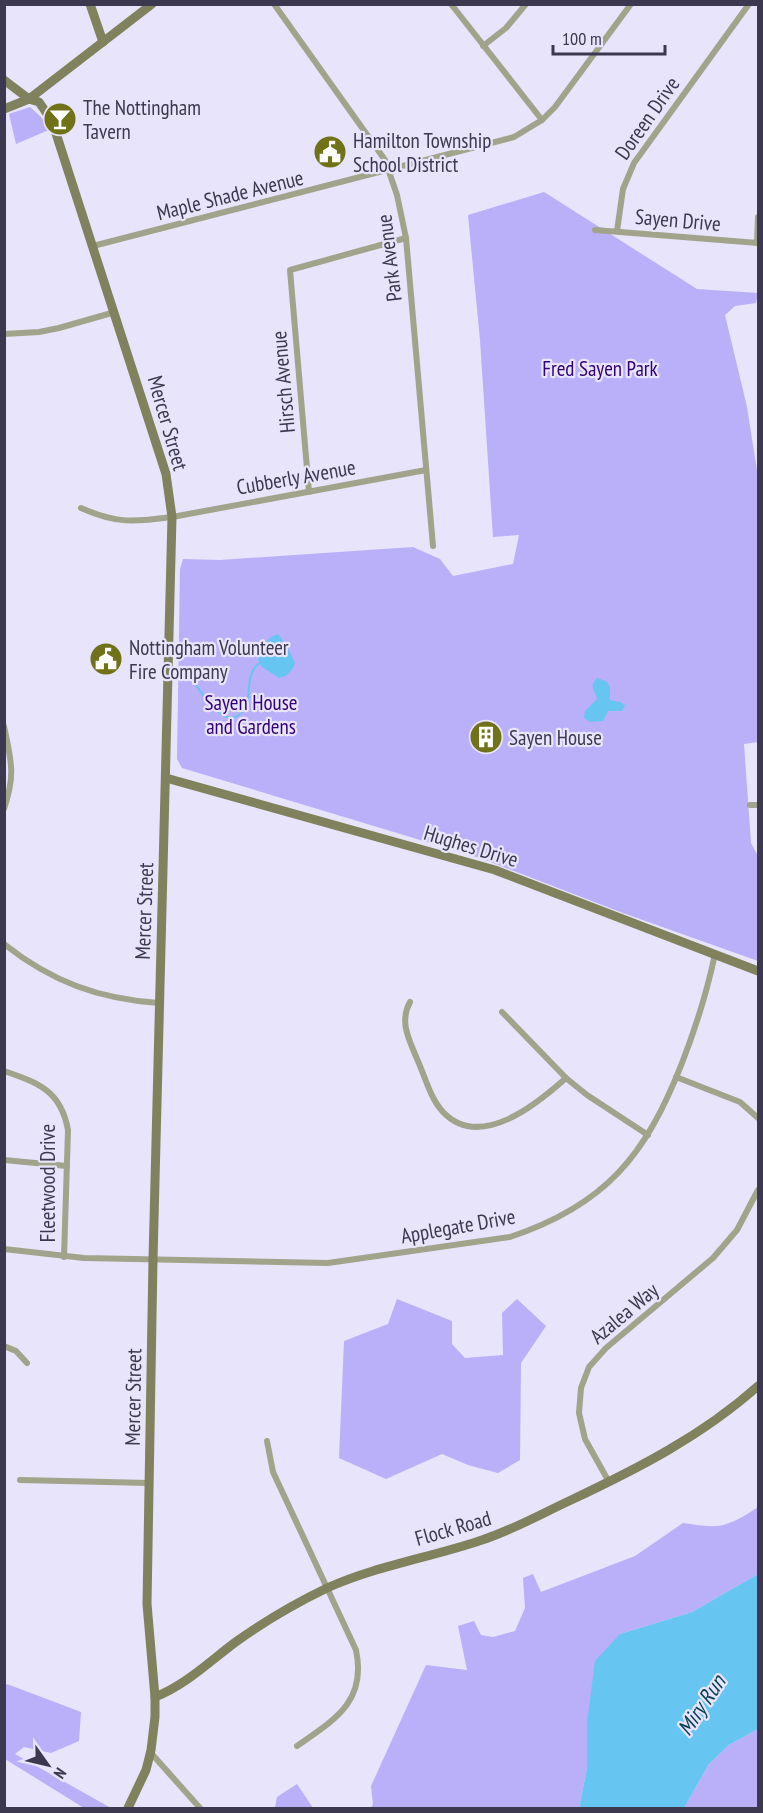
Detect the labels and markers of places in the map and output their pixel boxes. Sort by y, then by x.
place label: The Nottingham Tavern [83,94,201,145]
bar icon: The Nottingham Tavern [42,101,78,137]
place label: Hamilton Township School District [353,127,491,178]
public building icon: Hamilton Township School District [312,134,348,170]
place label: Nottingham Volunteer Fire Company [129,634,289,685]
public building icon: Nottingham Volunteer Fire Company [88,641,124,677]
building icon: Sayen House [468,719,504,755]
place label: Sayen House [509,724,602,751]

